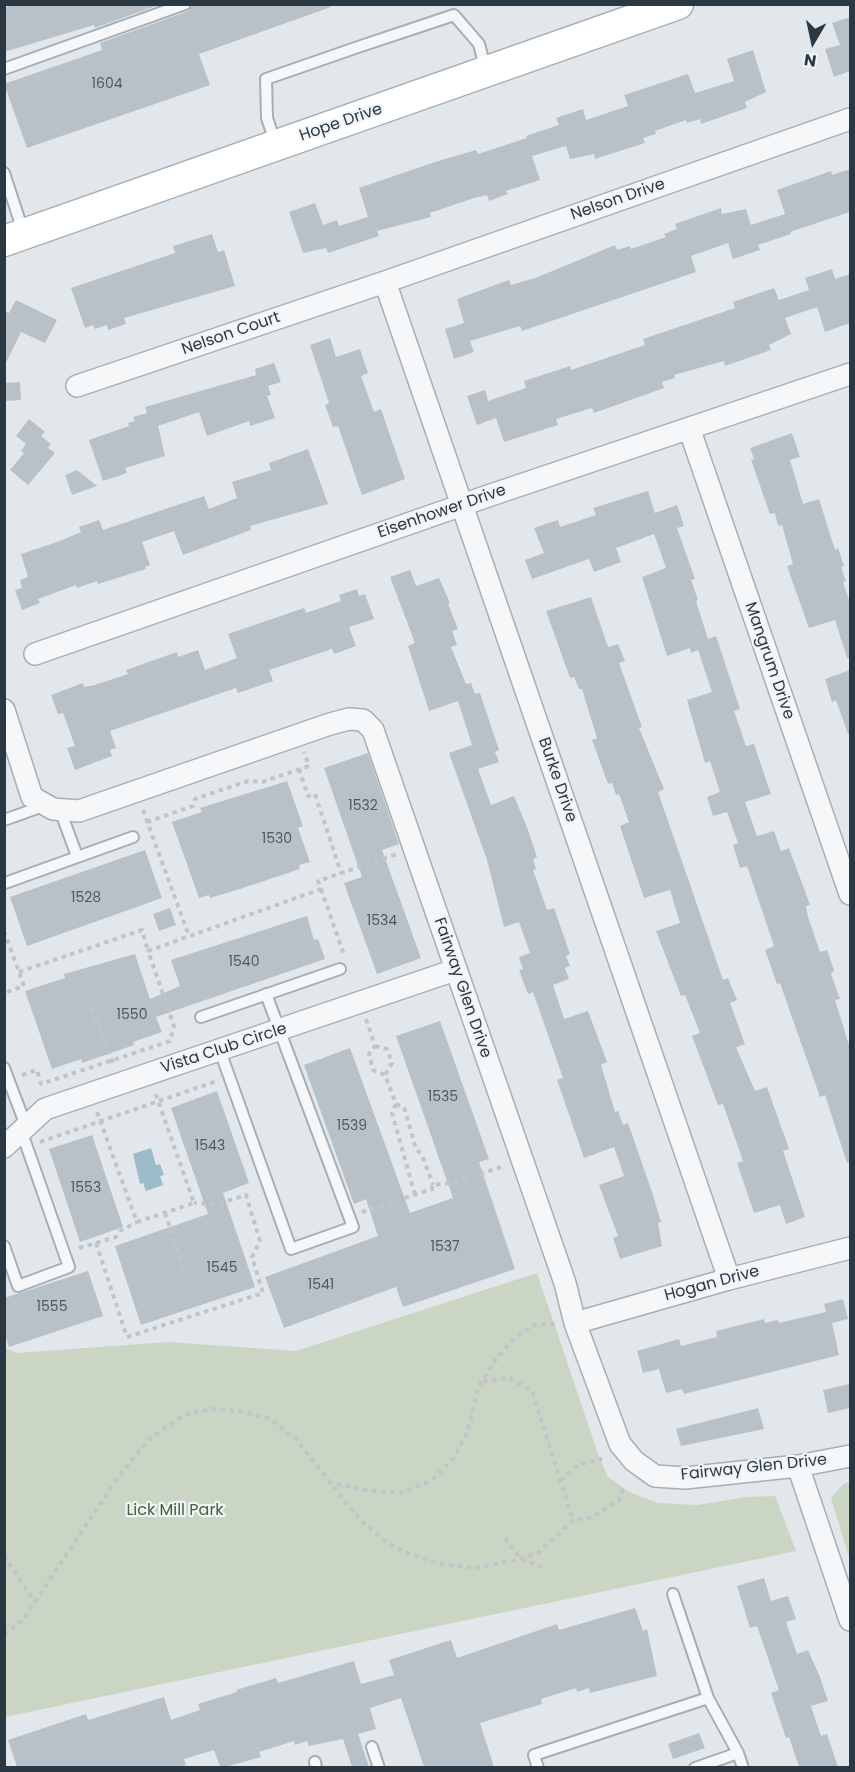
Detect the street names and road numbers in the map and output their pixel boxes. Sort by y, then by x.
street label: Hope Drive [297,100,385,146]
street label: Nelson Drive [568,175,668,225]
street label: Nelson Court [179,308,283,360]
street label: Eisenhower Drive [375,481,509,543]
street label: Mangrum Drive [740,600,798,722]
street label: Burke Drive [534,735,580,825]
street label: Fairway Glen Drive [429,915,495,1061]
street label: Vista Club Circle [159,1020,289,1078]
street label: Hogan Drive [662,1262,762,1306]
street label: Fairway Glen Drive [680,1451,828,1485]

